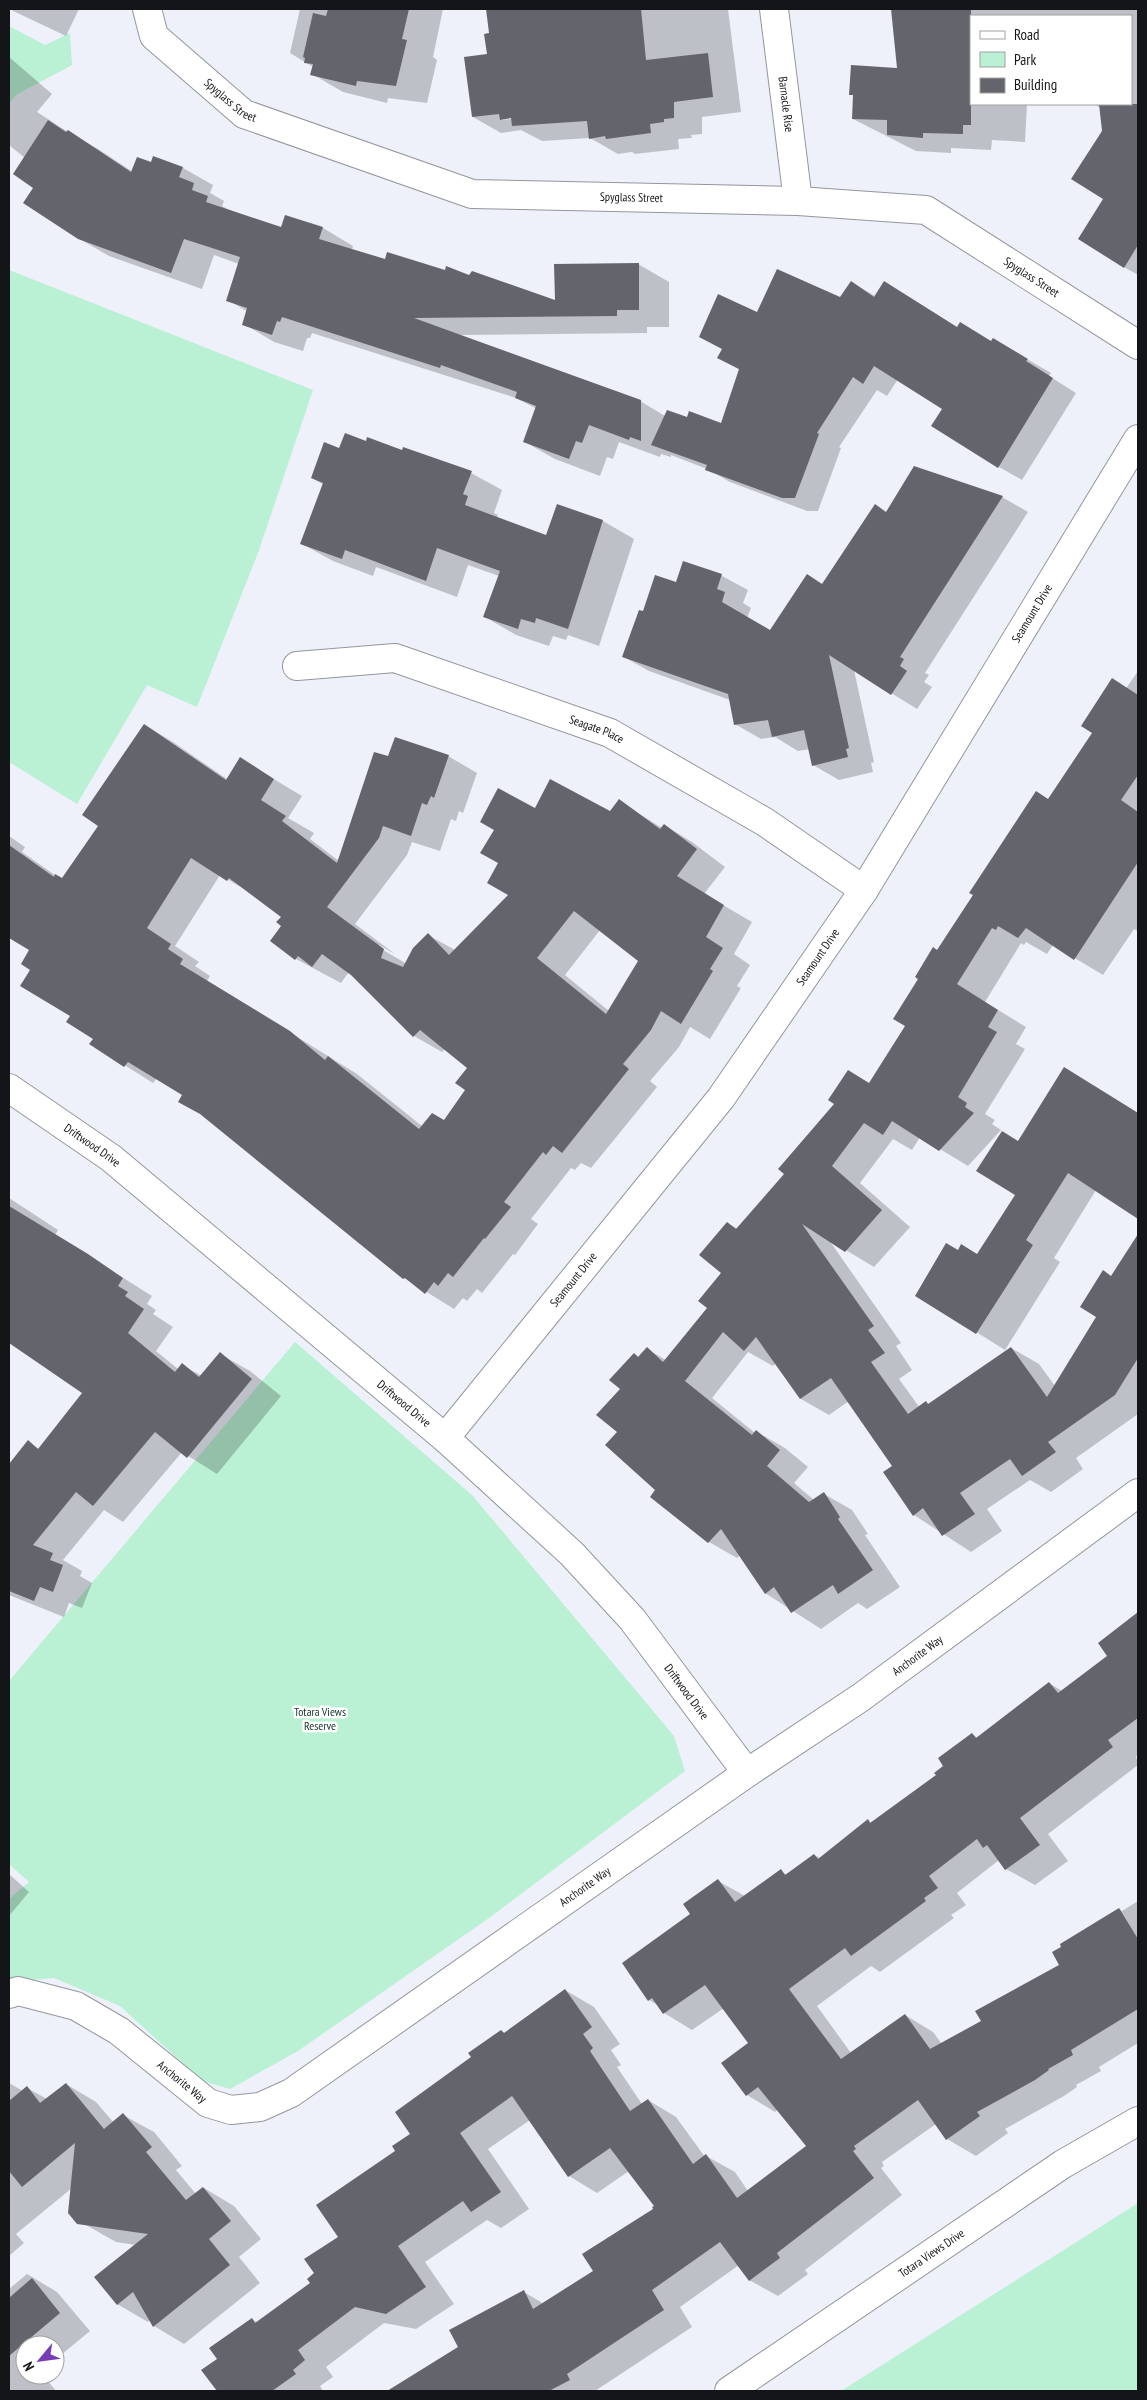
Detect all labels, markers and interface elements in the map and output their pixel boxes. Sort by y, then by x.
legend [970,15,1132,105]
text: Road [1014,25,1040,44]
text: Park [1014,50,1036,69]
street label: Spyglass Street [201,75,259,125]
text: Building [1014,75,1057,94]
street label: Barnacle Rise [775,76,797,133]
street label: Spyglass Street [600,189,664,205]
street label: Spyglass Street [1001,253,1063,300]
street label: Seamount Drive [1008,581,1055,645]
street label: Seagate Place [567,711,627,746]
street label: Seamount Drive [793,925,842,988]
street label: Driftwood Drive [61,1120,124,1170]
street label: Seamount Drive [547,1249,600,1310]
street label: Driftwood Drive [374,1376,434,1430]
street label: Anchorite Way [889,1631,946,1679]
street label: Driftwood Drive [661,1661,712,1722]
park label: Totara Views Reserve [294,1704,346,1733]
street label: Anchorite Way [556,1863,614,1909]
street label: Anchorite Way [154,2057,210,2106]
street label: Totara Views Drive [896,2225,967,2281]
north arrow [15,2335,65,2385]
text: N [19,2359,38,2374]

